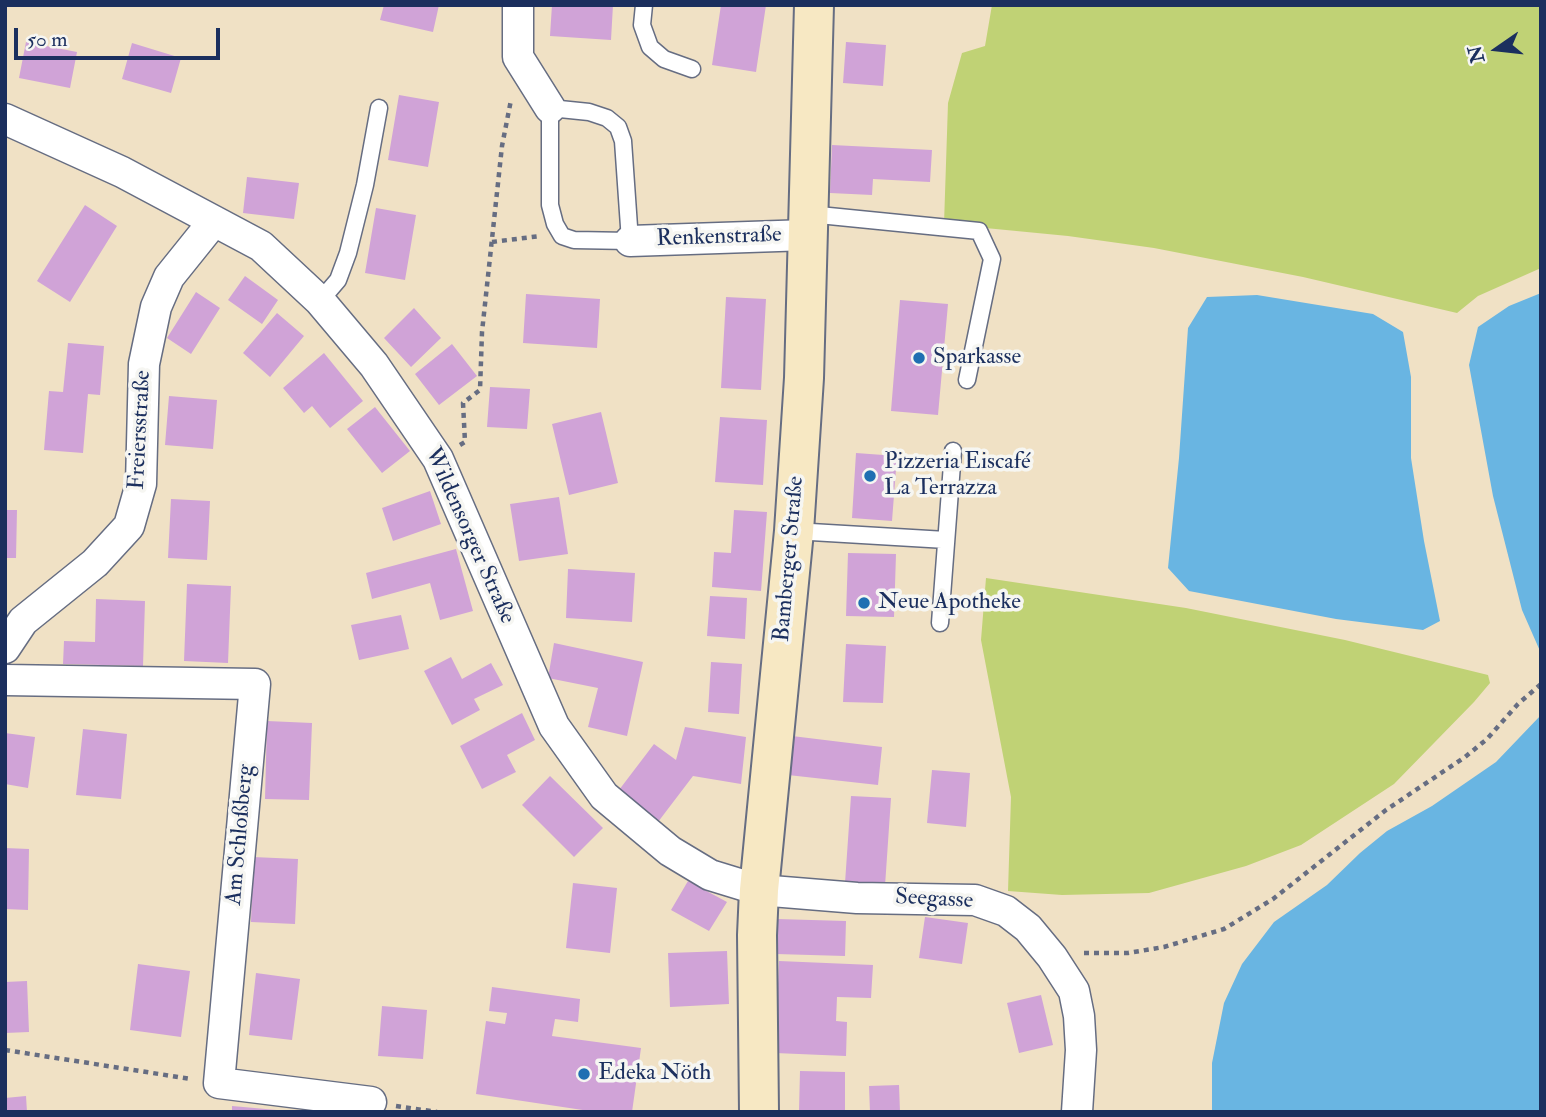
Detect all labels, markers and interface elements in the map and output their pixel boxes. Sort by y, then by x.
scale bar [18,14,224,58]
north arrow [1462,14,1532,84]
text: 50 m [27,26,68,53]
text: N [1463,43,1490,65]
street label: Renkenstraße [656,222,782,254]
place label: Sparkasse [933,344,1021,372]
marker: Sparkasse [911,350,927,366]
street label: Freiersstraße [124,370,158,490]
street label: Wildensorger Straße [418,444,520,628]
place label: Pizzeria Eiscafé La Terrazza [884,449,1031,503]
marker: Pizzeria Eiscafé La Terrazza [862,468,878,484]
street label: Bamberger Straße [769,475,811,643]
place label: Neue Apotheke [878,589,1021,617]
marker: Neue Apotheke [856,595,872,611]
street label: Am Schloßberg [221,763,261,907]
street label: Seegasse [894,884,974,916]
place label: Edeka Nöth [598,1060,711,1088]
marker: Edeka Nöth [576,1066,592,1082]

